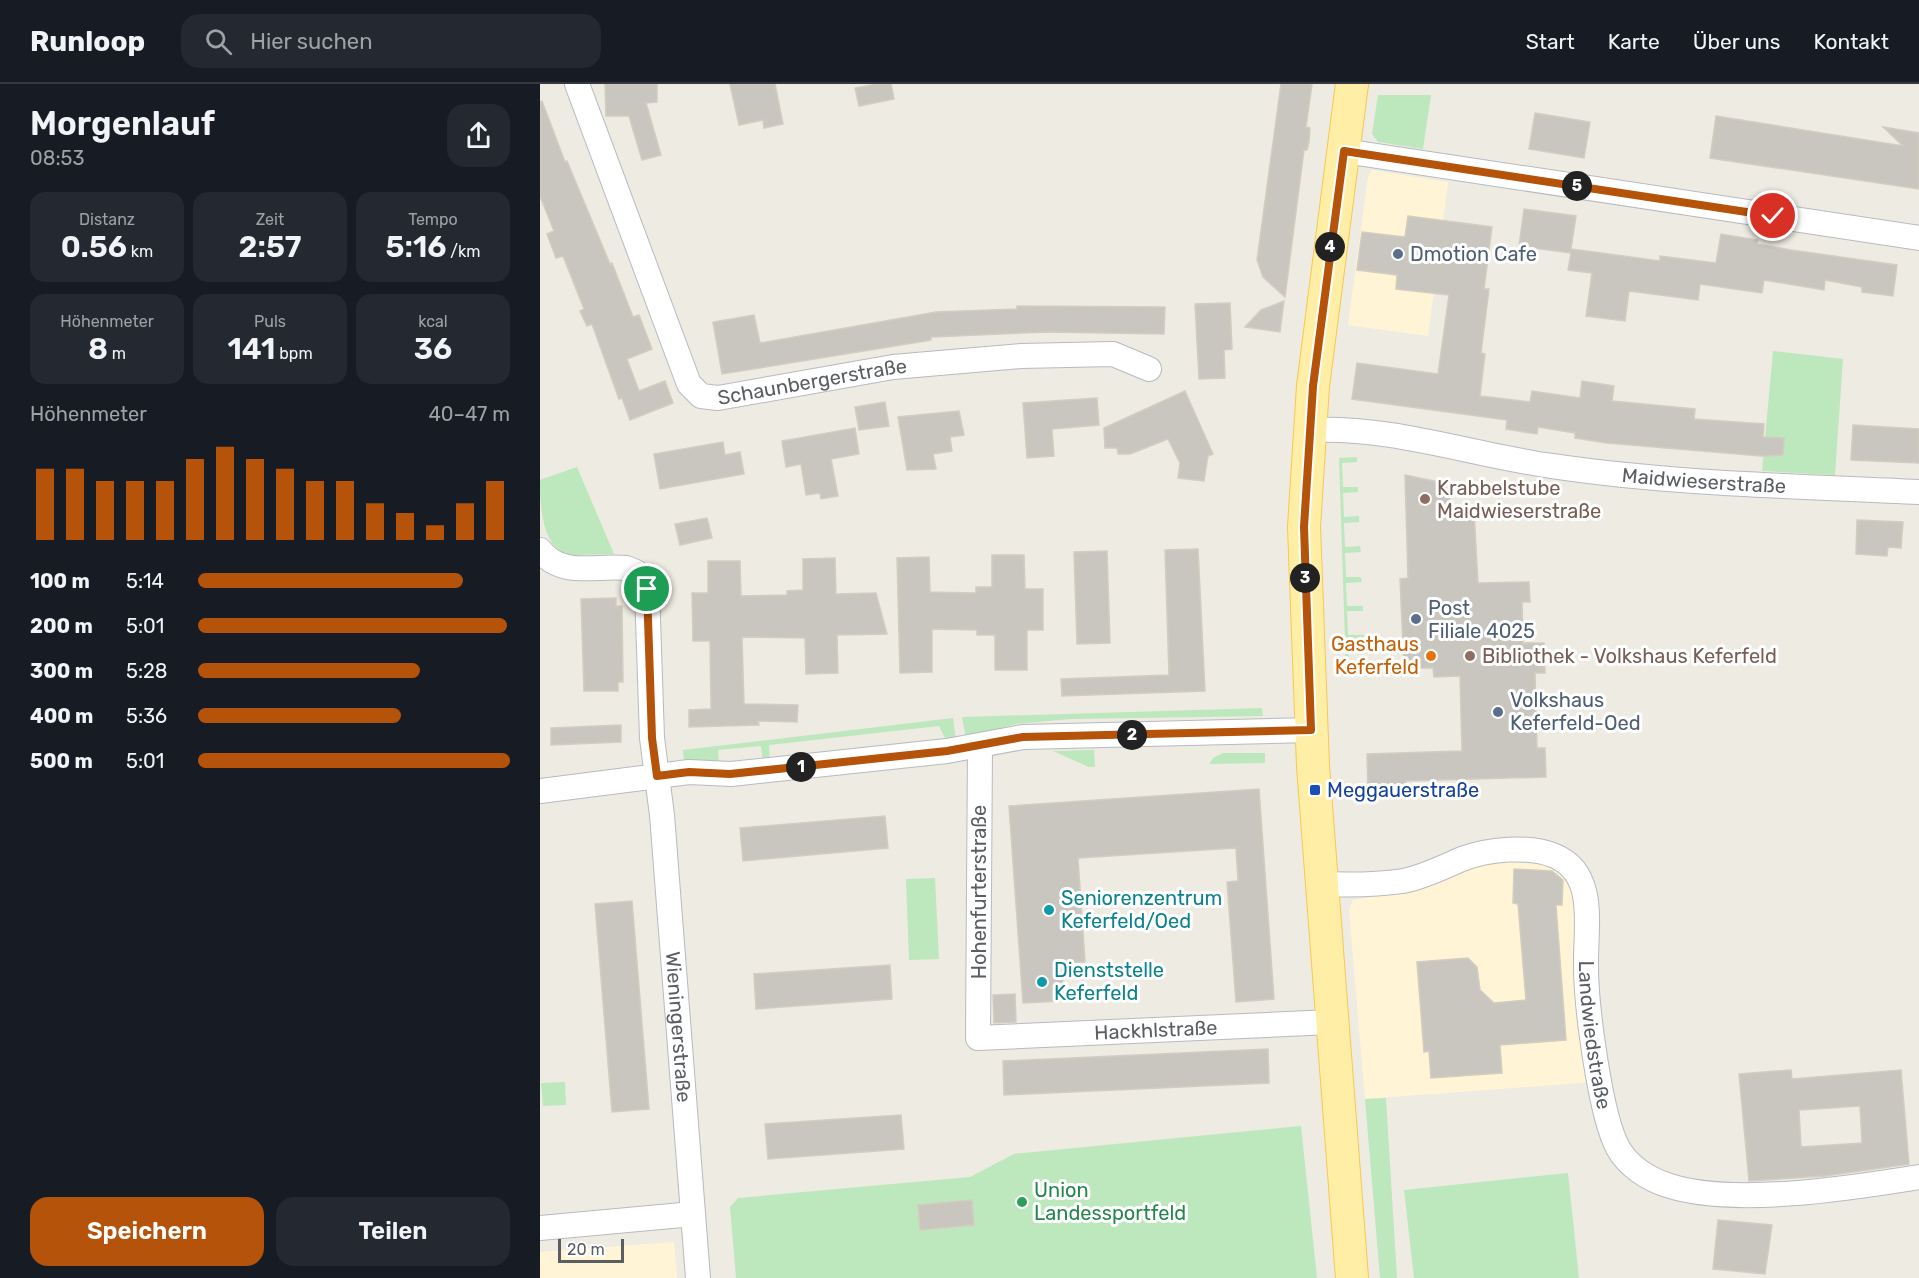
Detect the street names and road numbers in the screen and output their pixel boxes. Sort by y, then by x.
street label: Schaunbergerstraße [716,354,908,410]
street label: Maidwieserstraße [1621,463,1787,498]
street label: Hohenfurterstraße [967,805,991,979]
street label: Wieningerstraße [661,951,696,1103]
street label: Landwiedstraße [1574,960,1617,1112]
street label: Hackhlstraße [1094,1015,1218,1045]

